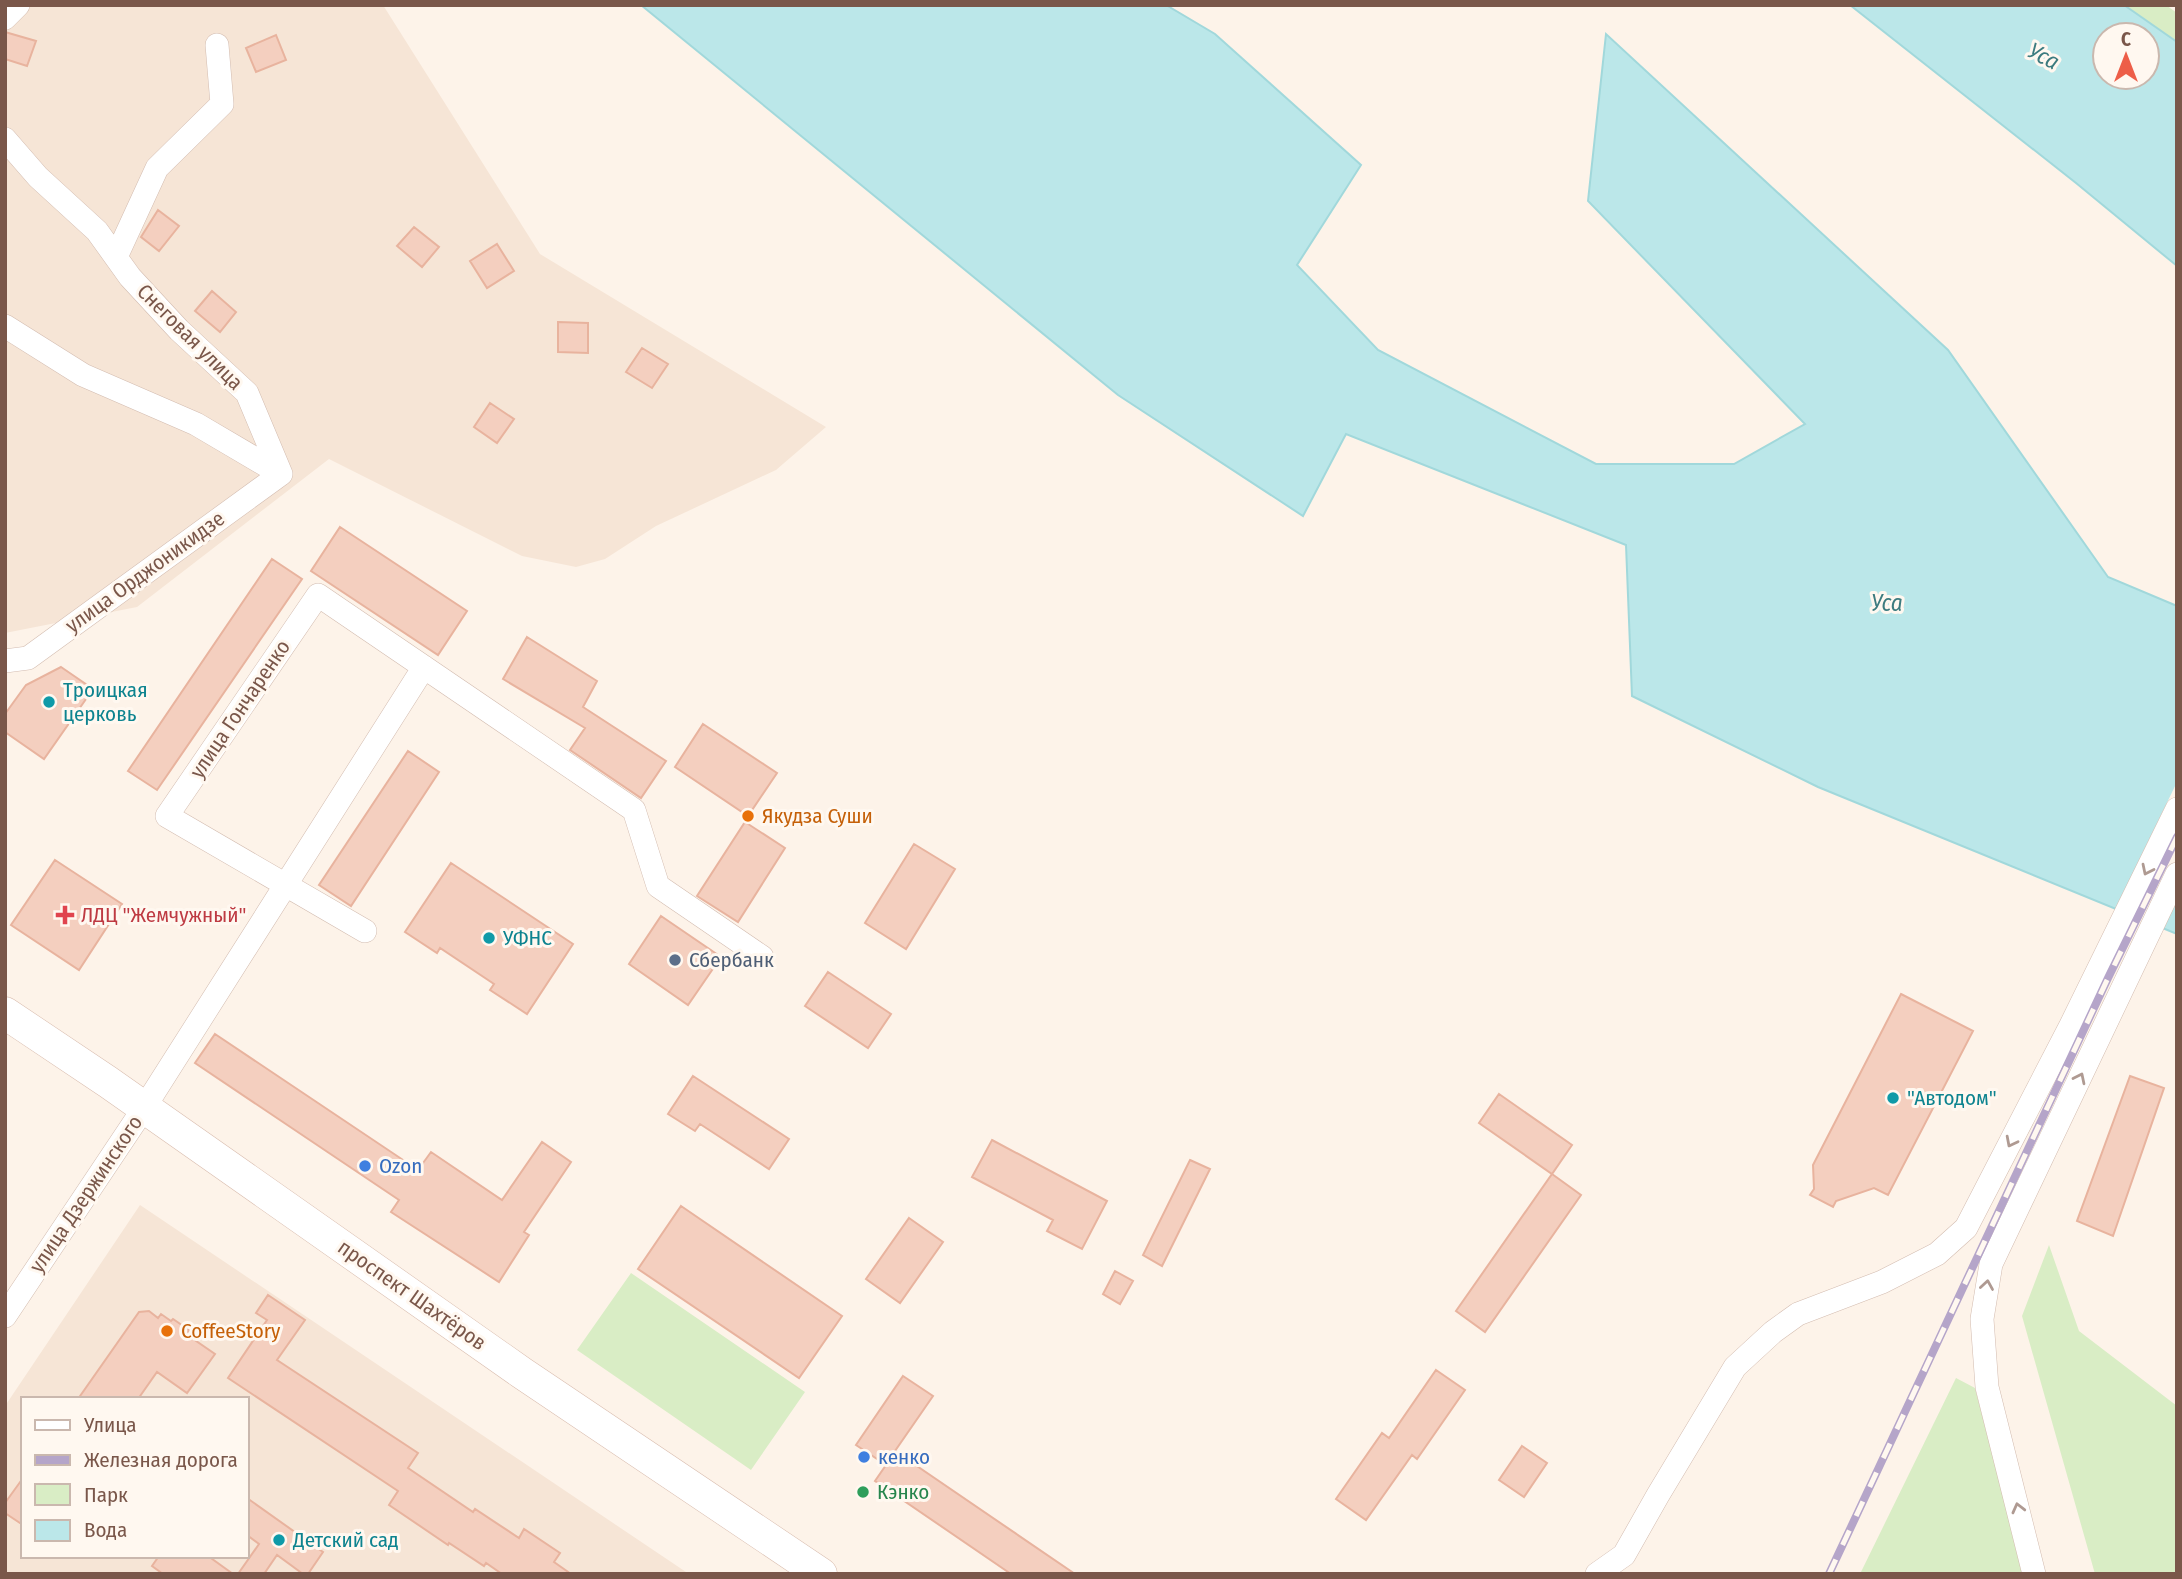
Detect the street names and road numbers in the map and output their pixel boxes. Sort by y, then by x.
street label: Снеговая улица [132,279,248,395]
street label: улица Орджоникидзе [60,506,230,638]
street label: улица Гончаренко [184,635,296,783]
street label: улица Дзержинского [24,1110,148,1278]
street label: проспект Шахтёров [333,1234,491,1356]

